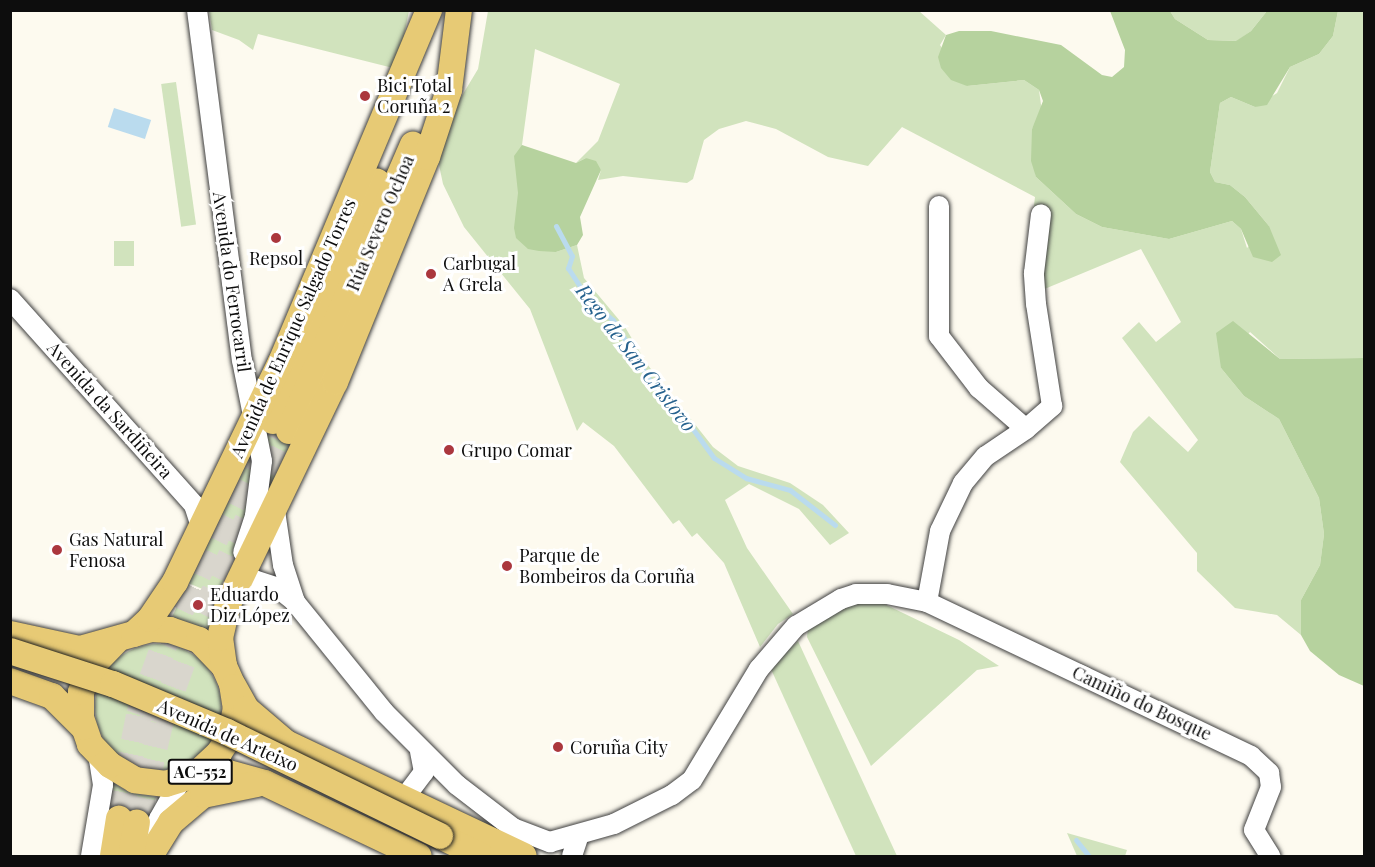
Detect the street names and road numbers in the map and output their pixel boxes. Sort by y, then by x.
street label: Rúa Severo Ochoa [342,152,418,294]
street label: Avenida do Ferrocarril [209,190,255,374]
street label: Avenida de Enrique Salgado Torres [226,195,360,461]
street label: Avenida da Sardiñeira [43,337,177,483]
street label: Camiño do Bosque [1069,661,1215,745]
street label: Avenida de Arteixo [154,694,302,776]
road number: AC-552 [167,759,233,785]

